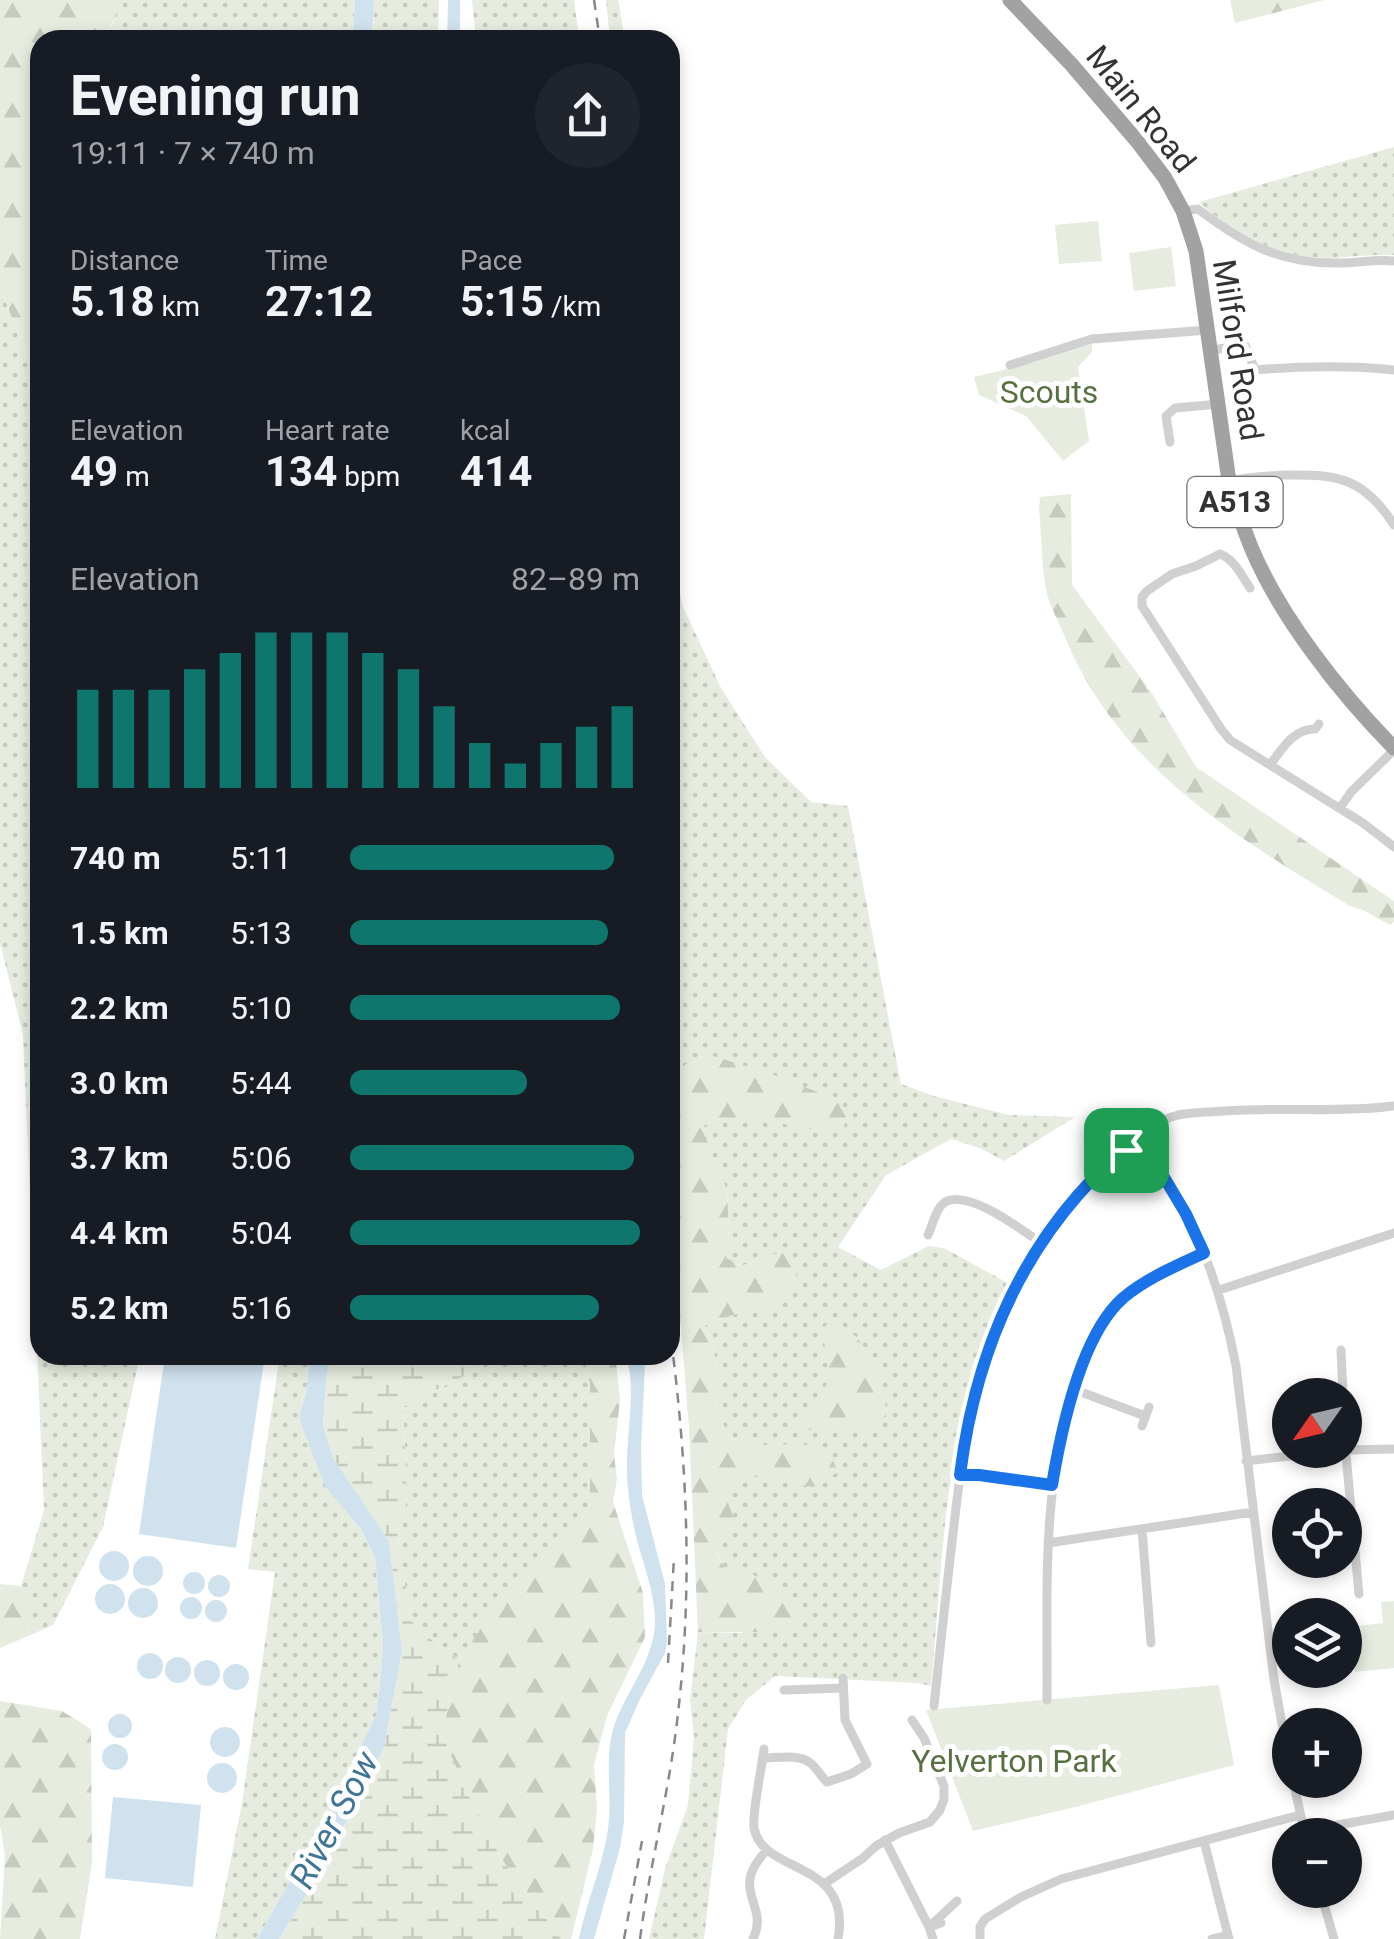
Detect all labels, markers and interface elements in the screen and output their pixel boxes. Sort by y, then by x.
street label: Main Road [1078,38,1204,180]
button: share [535,63,640,168]
text: Evening run [70,64,361,128]
text: 19:11 · 7 × 740 m [70,134,315,172]
text: Distance [70,244,179,277]
text: Time [265,244,328,277]
text: Pace [460,244,522,277]
street label: Milford Road [1205,257,1271,443]
text: 5.18 [70,277,154,326]
text: 27:12 [265,277,373,326]
text: 5:15 [460,277,544,326]
text: km [154,290,200,323]
text: /km [544,290,601,323]
park label: Scouts [1000,373,1098,411]
text: Elevation [70,414,183,447]
text: Heart rate [265,414,390,447]
text: kcal [460,414,511,447]
text: 49 [70,447,118,496]
text: 134 [265,447,337,496]
text: 414 [460,447,532,496]
text: m [118,460,150,493]
text: bpm [337,460,400,493]
road number: A513 [1188,477,1282,527]
text: Elevation [70,560,200,598]
text: 82–89 m [511,560,640,598]
text: 740 m [70,839,161,877]
text: 5:11 [230,839,292,877]
text: 1.5 km [70,914,169,952]
text: 5:13 [230,914,292,952]
text: 2.2 km [70,989,169,1027]
text: 5:10 [230,989,292,1027]
text: 3.0 km [70,1064,169,1102]
text: 5:44 [230,1064,292,1102]
pin [1084,1108,1169,1193]
icon: arrive [1099,1123,1154,1178]
text: 3.7 km [70,1139,169,1177]
text: 5:06 [230,1139,292,1177]
text: 4.4 km [70,1214,169,1252]
text: 5:04 [230,1214,292,1252]
text: 5.2 km [70,1289,169,1327]
text: 5:16 [230,1289,292,1327]
north arrow [1272,1378,1362,1468]
map controls [1272,1378,1362,1908]
button: locate [1272,1488,1362,1578]
button: layers [1272,1598,1362,1688]
button: + [1272,1708,1362,1798]
park label: Yelverton Park [911,1742,1117,1780]
water label: River Sow [281,1744,388,1895]
button: − [1272,1818,1362,1908]

